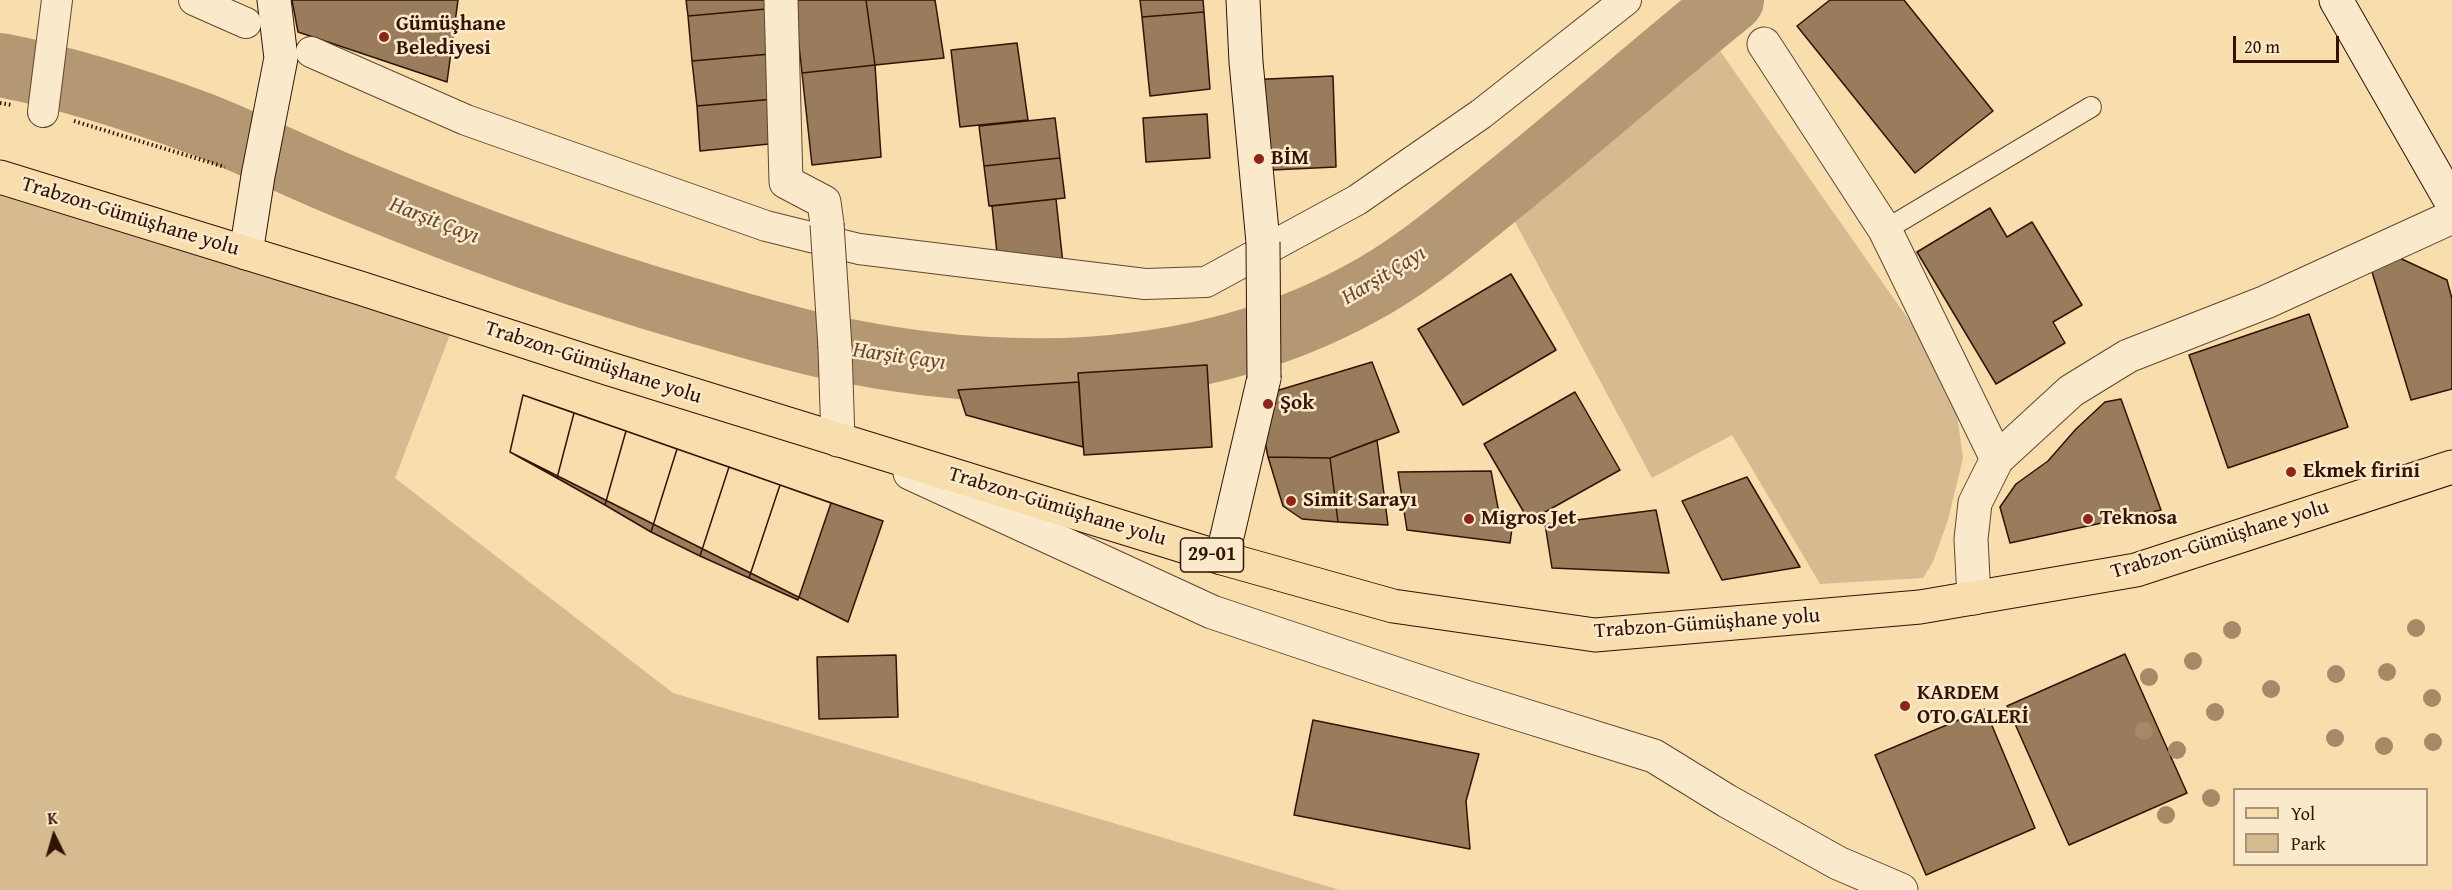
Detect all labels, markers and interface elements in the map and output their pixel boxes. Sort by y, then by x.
place label: Gümüşhane Belediyesi [396,12,506,62]
scale bar [2236,24,2342,62]
marker: Gümüşhane Belediyesi [377,30,391,44]
text: 20 m [2244,33,2280,60]
place label: BİM [1271,146,1309,172]
marker: BİM [1252,152,1266,166]
street label: Trabzon-Gümüşhane yolu [18,172,242,262]
water label: Harşit Çayı [386,192,482,250]
water label: Harşit Çayı [1337,241,1431,311]
street label: Trabzon-Gümüşhane yolu [481,316,705,410]
water label: Harşit Çayı [851,337,947,377]
place label: Şok [1280,391,1314,417]
marker: Şok [1261,397,1275,411]
place label: Ekmek firini [2303,459,2420,485]
street label: Trabzon-Gümüşhane yolu [945,462,1169,552]
marker: Ekmek firini [2284,465,2298,479]
place label: Simit Sarayı [1303,488,1417,514]
marker: Simit Sarayı [1284,494,1298,508]
street label: Trabzon-Gümüşhane yolu [2108,495,2332,585]
place label: Migros Jet [1481,506,1576,532]
place label: Teknosa [2100,506,2177,532]
marker: Migros Jet [1462,512,1476,526]
marker: Teknosa [2081,512,2095,526]
road number: 29-01 [1180,538,1244,572]
street label: Trabzon-Gümüşhane yolu [1593,604,1821,644]
place label: KARDEM OTO GALERİ [1917,681,2029,731]
marker: KARDEM OTO GALERİ [1898,699,1912,713]
legend [2233,788,2428,866]
text: Yol [2291,800,2315,827]
north arrow [24,806,84,866]
text: K [46,806,59,830]
text: Park [2291,830,2326,857]

